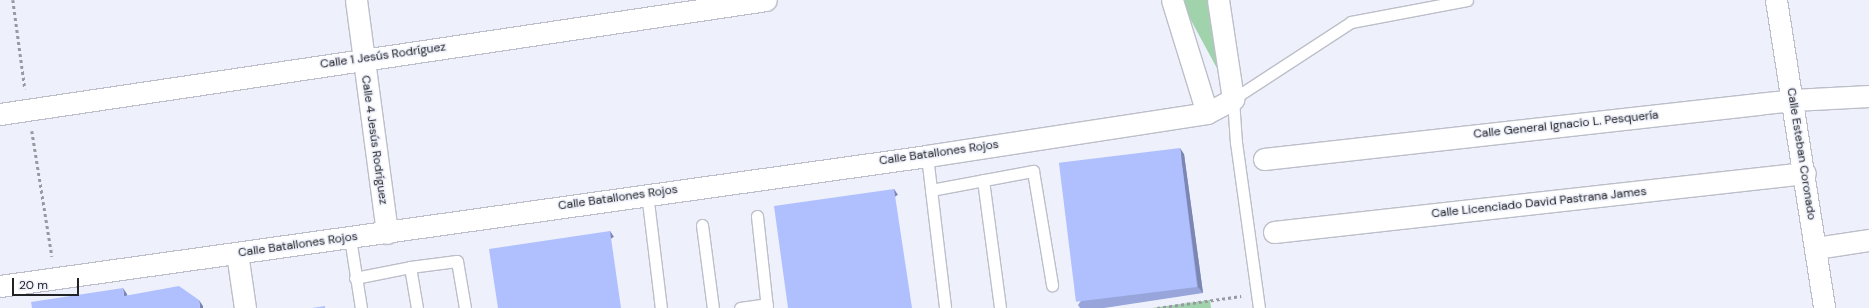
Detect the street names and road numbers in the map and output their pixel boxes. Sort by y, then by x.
street label: Calle 1 Jesús Rodríguez [319,40,447,72]
street label: Calle 4 Jesús Rodríguez [358,74,390,206]
street label: Calle Esteban Coronado [1783,87,1819,221]
street label: Calle General Ignacio L. Pesquería [1473,108,1659,142]
street label: Calle Batallones Rojos [878,137,1000,169]
street label: Calle Batallones Rojos [557,182,679,214]
street label: Calle Licenciado David Pastrana James [1431,185,1647,221]
street label: Calle Batallones Rojos [237,229,359,261]

